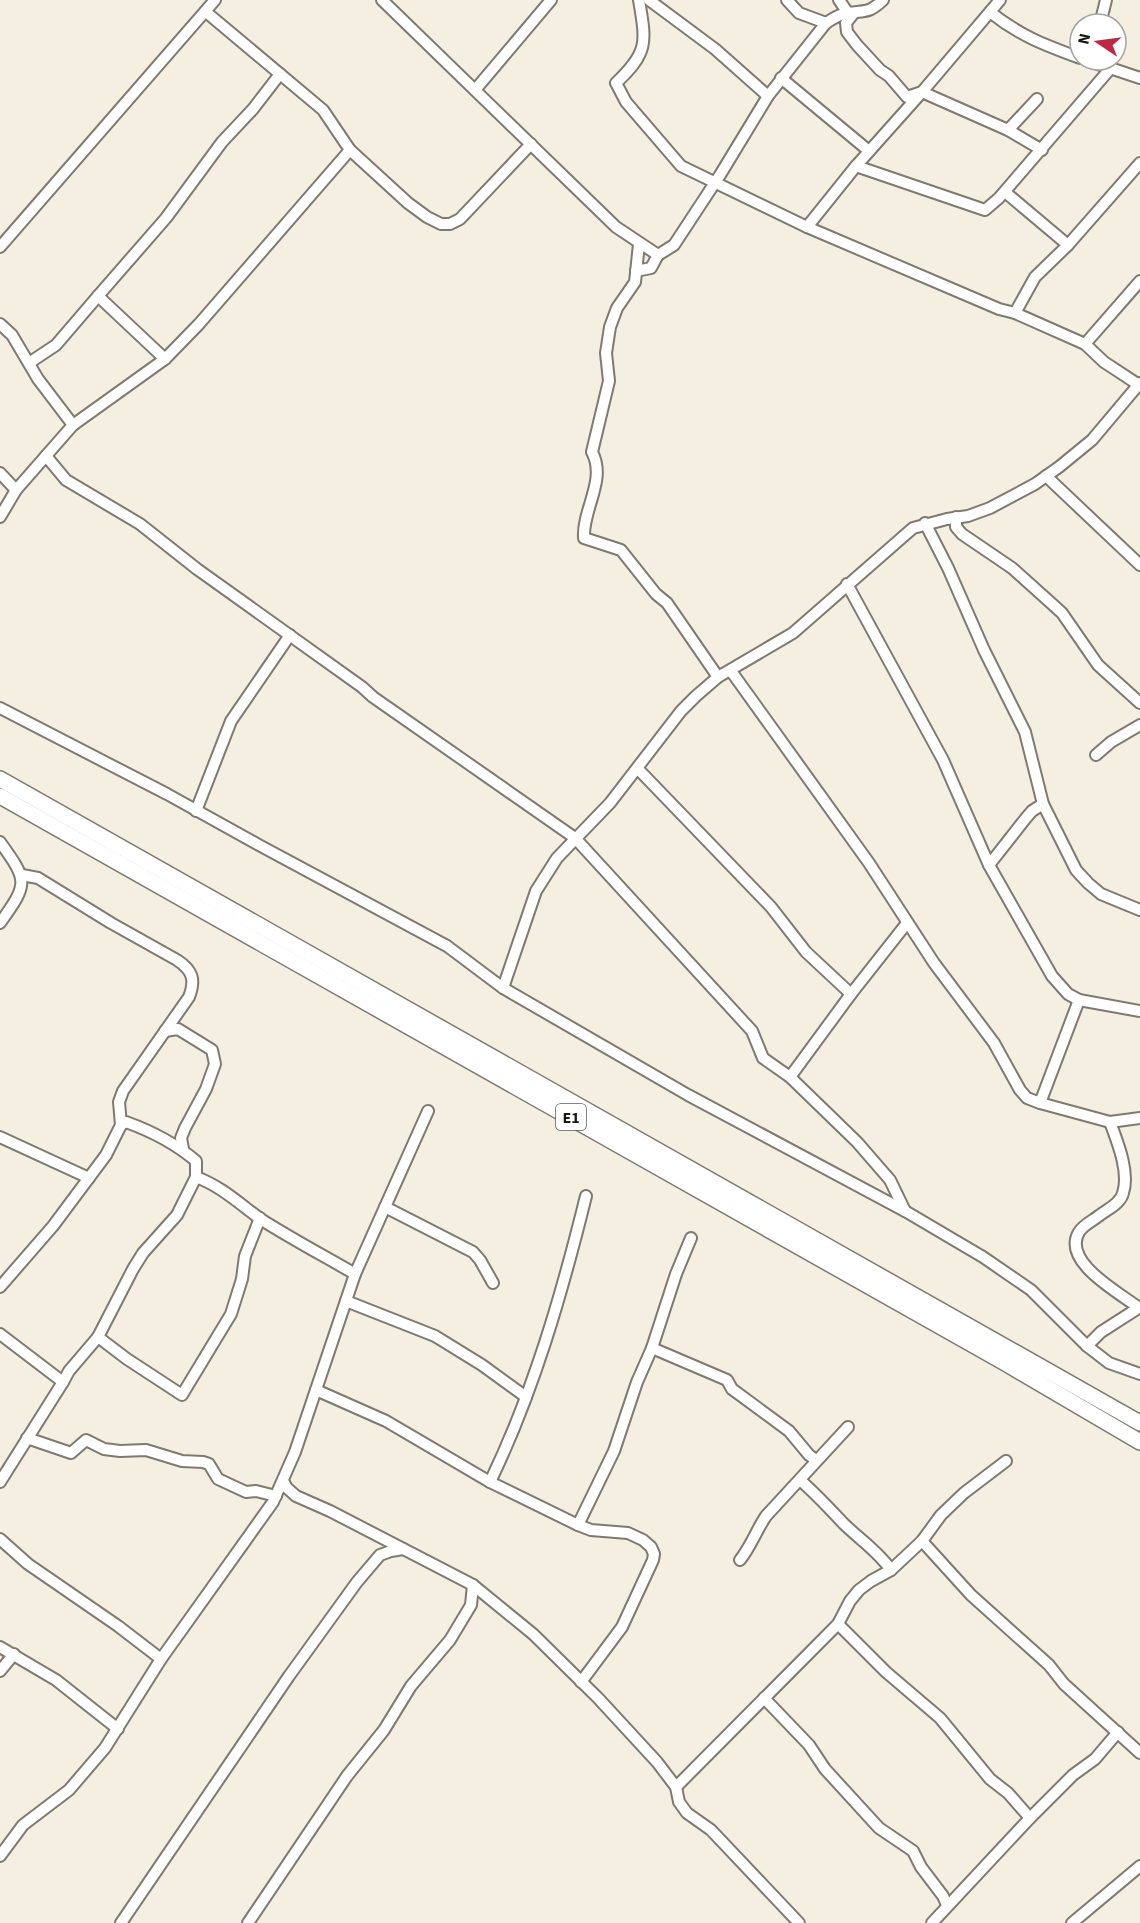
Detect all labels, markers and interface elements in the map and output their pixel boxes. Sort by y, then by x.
north arrow [1068,12,1128,72]
text: N [1072,31,1096,47]
road number: E1 [556,1104,586,1130]

